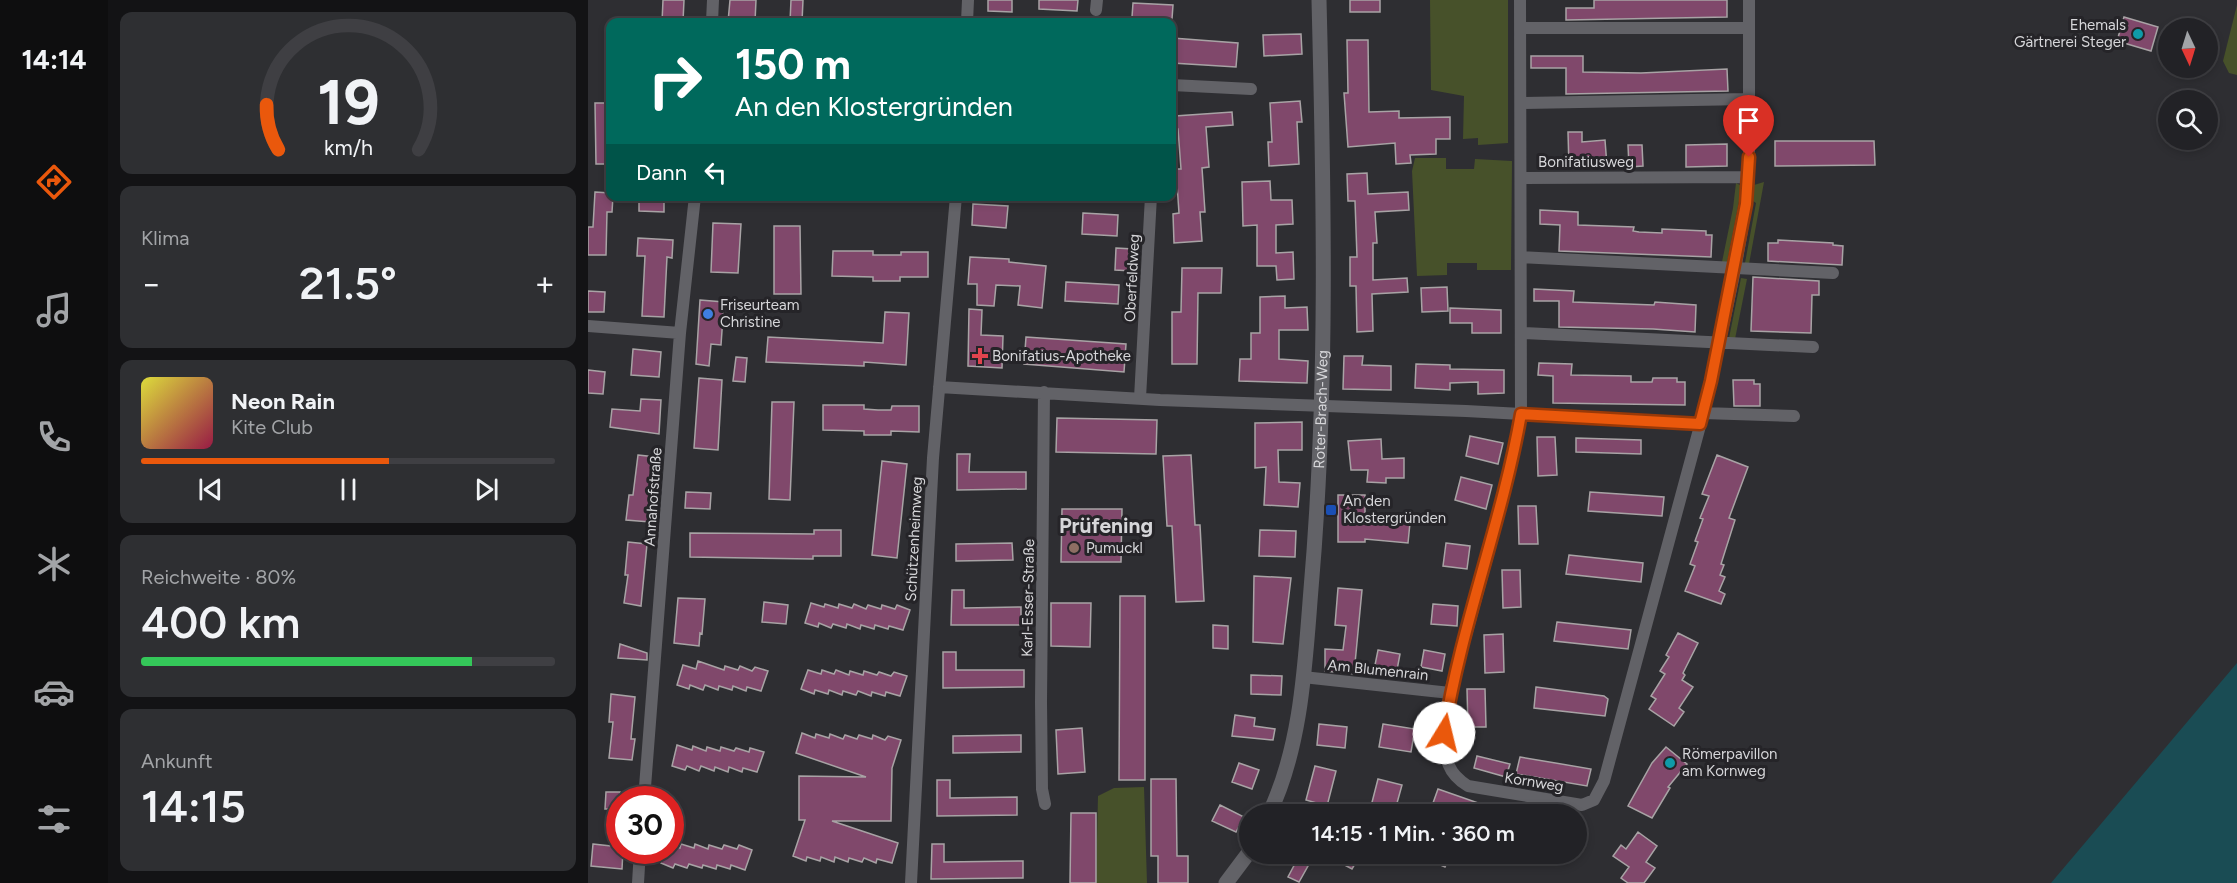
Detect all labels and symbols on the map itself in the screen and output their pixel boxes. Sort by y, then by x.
place label: Ehemals Gärtnerei Steger [2014,16,2126,51]
north arrow [2158,18,2218,78]
marker: Ehemals Gärtnerei Steger [2131,27,2145,41]
pin [1723,95,1774,157]
street label: Bonifatiusweg [1538,153,1634,171]
street label: Oberfeldweg [1121,234,1143,322]
place label: Friseurteam Christine [720,296,799,331]
marker: Friseurteam Christine [701,307,715,321]
place label: Bonifatius-Apotheke [992,347,1131,365]
marker: Bonifatius-Apotheke [973,349,987,363]
street label: Roter-Brach-Weg [1310,350,1332,469]
street label: Annahofstraße [641,447,665,547]
street label: Schützenheimweg [902,476,926,602]
place label: An den Klostergründen [1343,492,1446,527]
marker: An den Klostergründen [1324,503,1338,517]
district label: Prüfening [1059,513,1153,538]
street label: Karl-Esser-Straße [1018,539,1038,657]
place label: Pumuckl [1086,539,1143,557]
marker: Pumuckl [1067,541,1081,555]
street label: Am Blumenrain [1327,656,1429,684]
position arrow [1412,701,1476,765]
place label: Römerpavillon am Kornweg [1682,745,1777,780]
marker: Römerpavillon am Kornweg [1663,756,1677,770]
street label: Kornweg [1503,768,1565,796]
speed limit sign: 30 [606,786,684,864]

